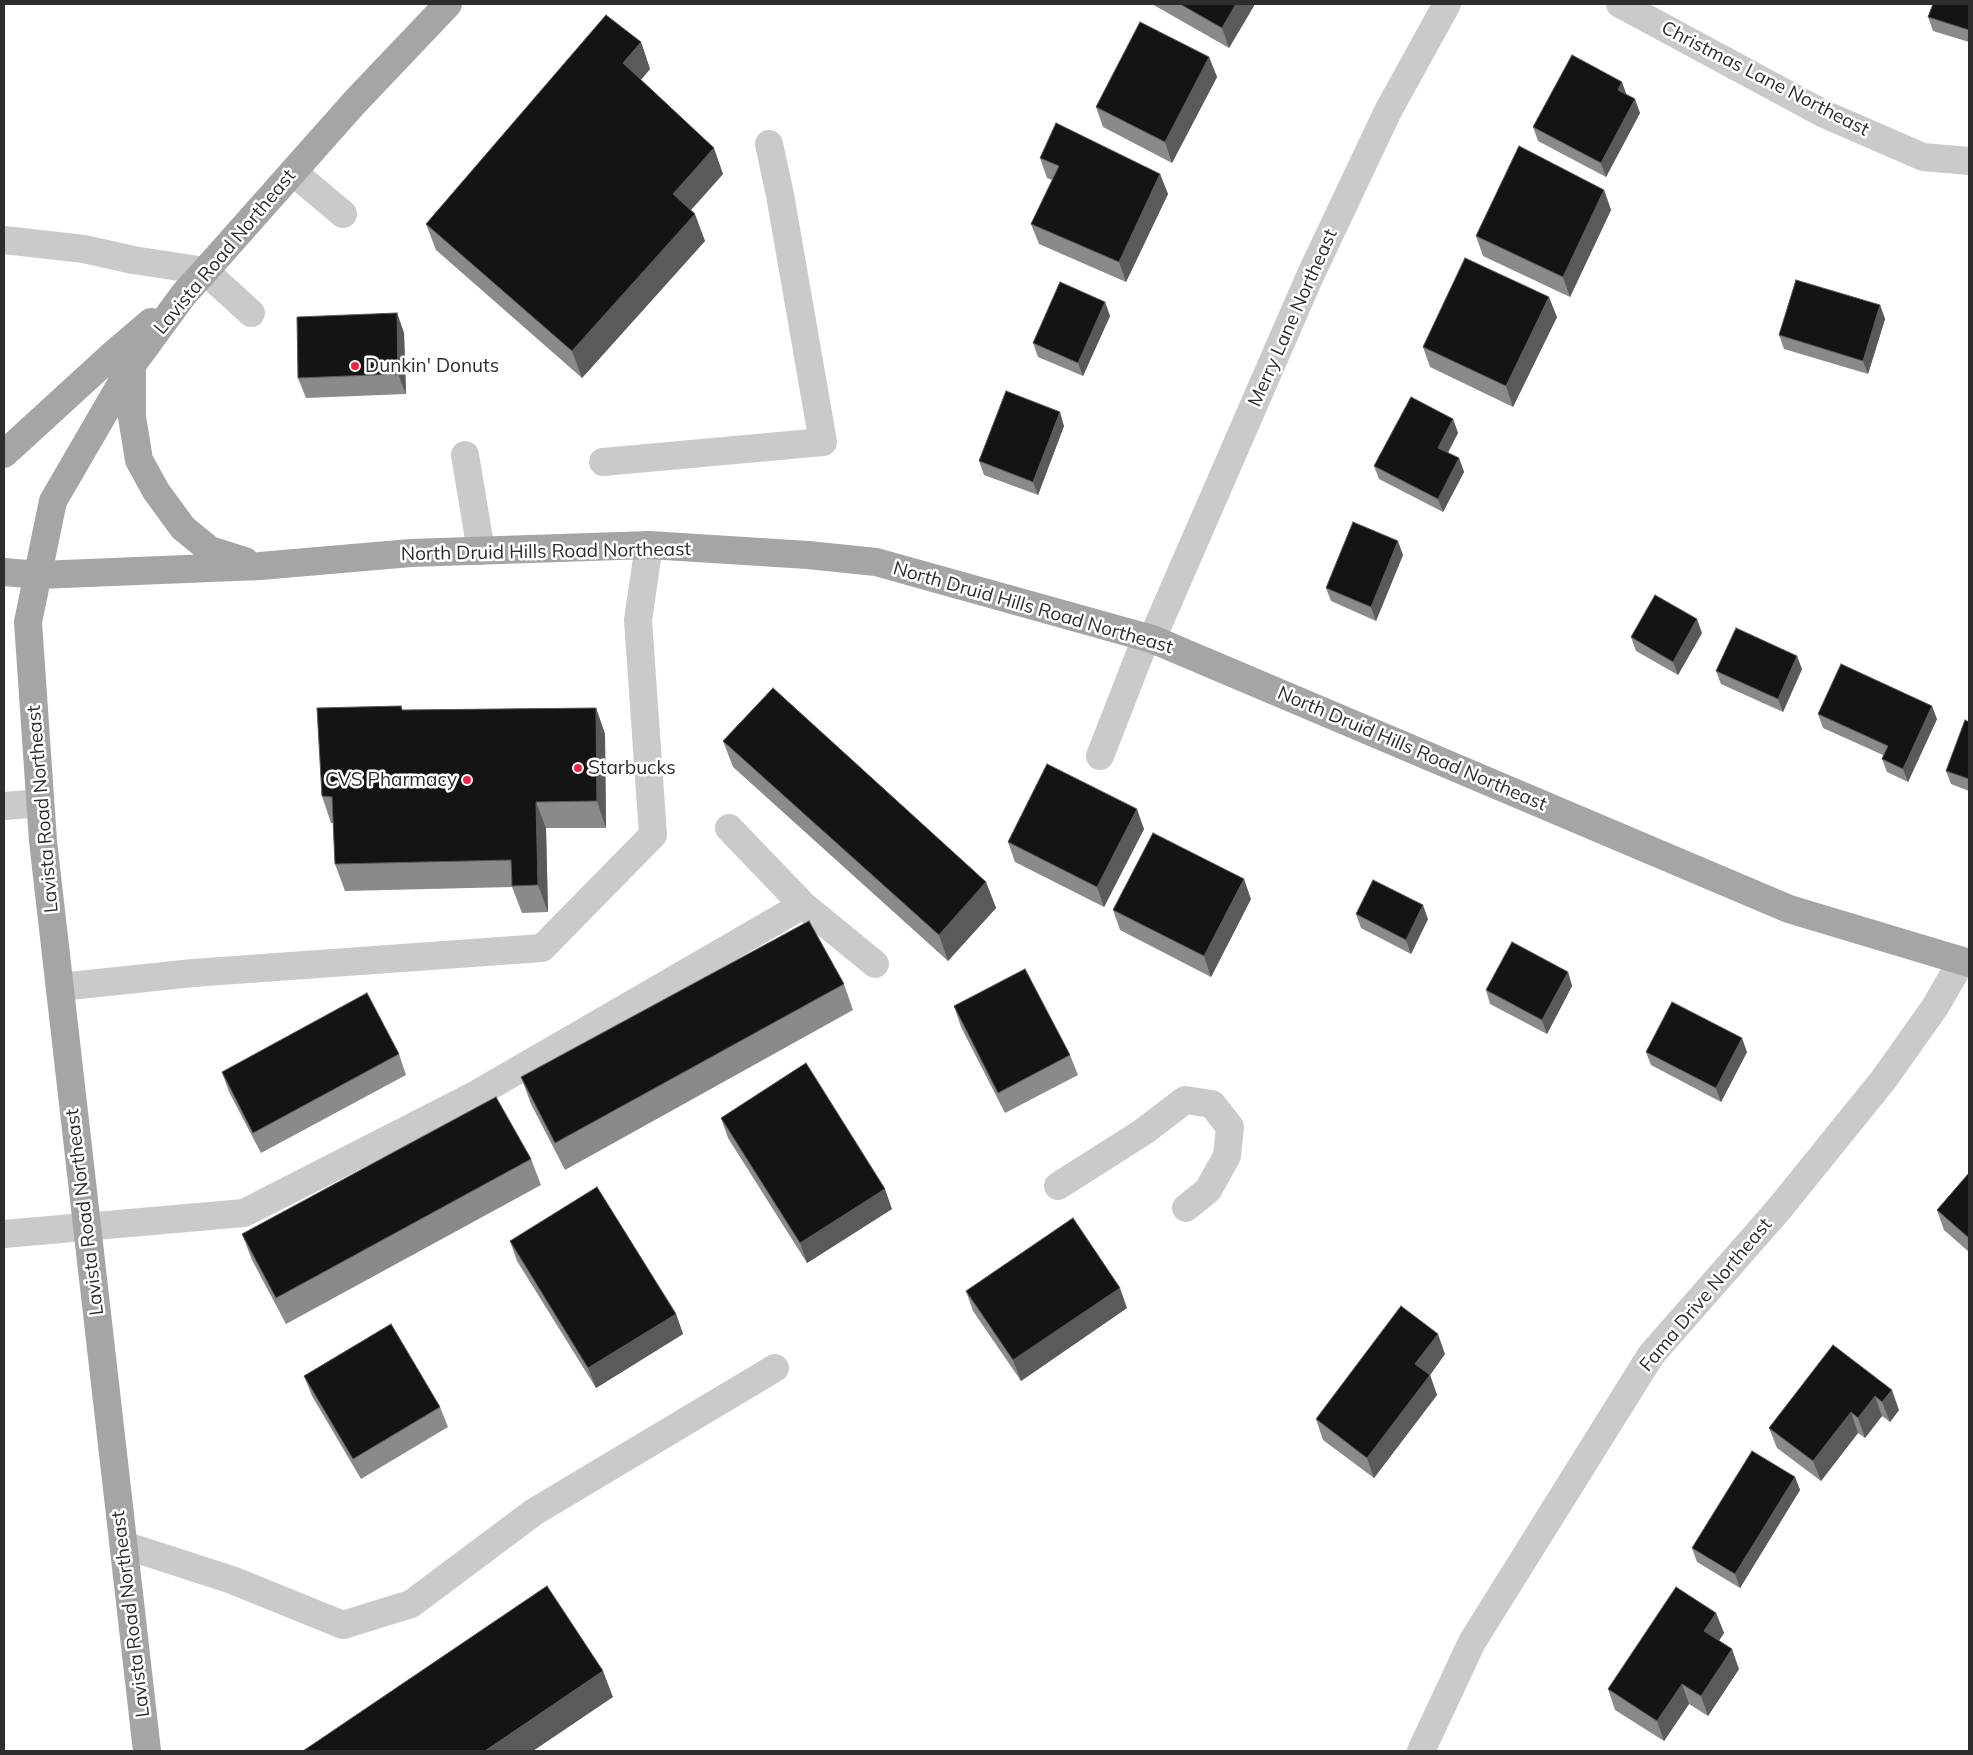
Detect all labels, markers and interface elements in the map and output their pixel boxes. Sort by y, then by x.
street label: Christmas Lane Northeast [1657,17,1873,141]
street label: Lavista Road Northeast [149,165,301,339]
street label: Merry Lane Northeast [1244,226,1342,410]
place label: Dunkin' Donuts [365,355,499,377]
marker: Dunkin' Donuts [349,360,361,372]
street label: North Druid Hills Road Northeast [401,538,691,566]
street label: North Druid Hills Road Northeast [890,557,1176,659]
street label: North Druid Hills Road Northeast [1274,682,1550,816]
street label: Lavista Road Northeast [23,704,63,914]
place label: Starbucks [588,757,676,779]
marker: Starbucks [572,762,584,774]
place label: CVS Pharmacy [325,769,457,791]
marker: CVS Pharmacy [461,774,473,786]
street label: Lavista Road Northeast [61,1107,109,1317]
street label: Fama Drive Northeast [1635,1214,1777,1376]
street label: Lavista Road Northeast [107,1509,155,1719]

